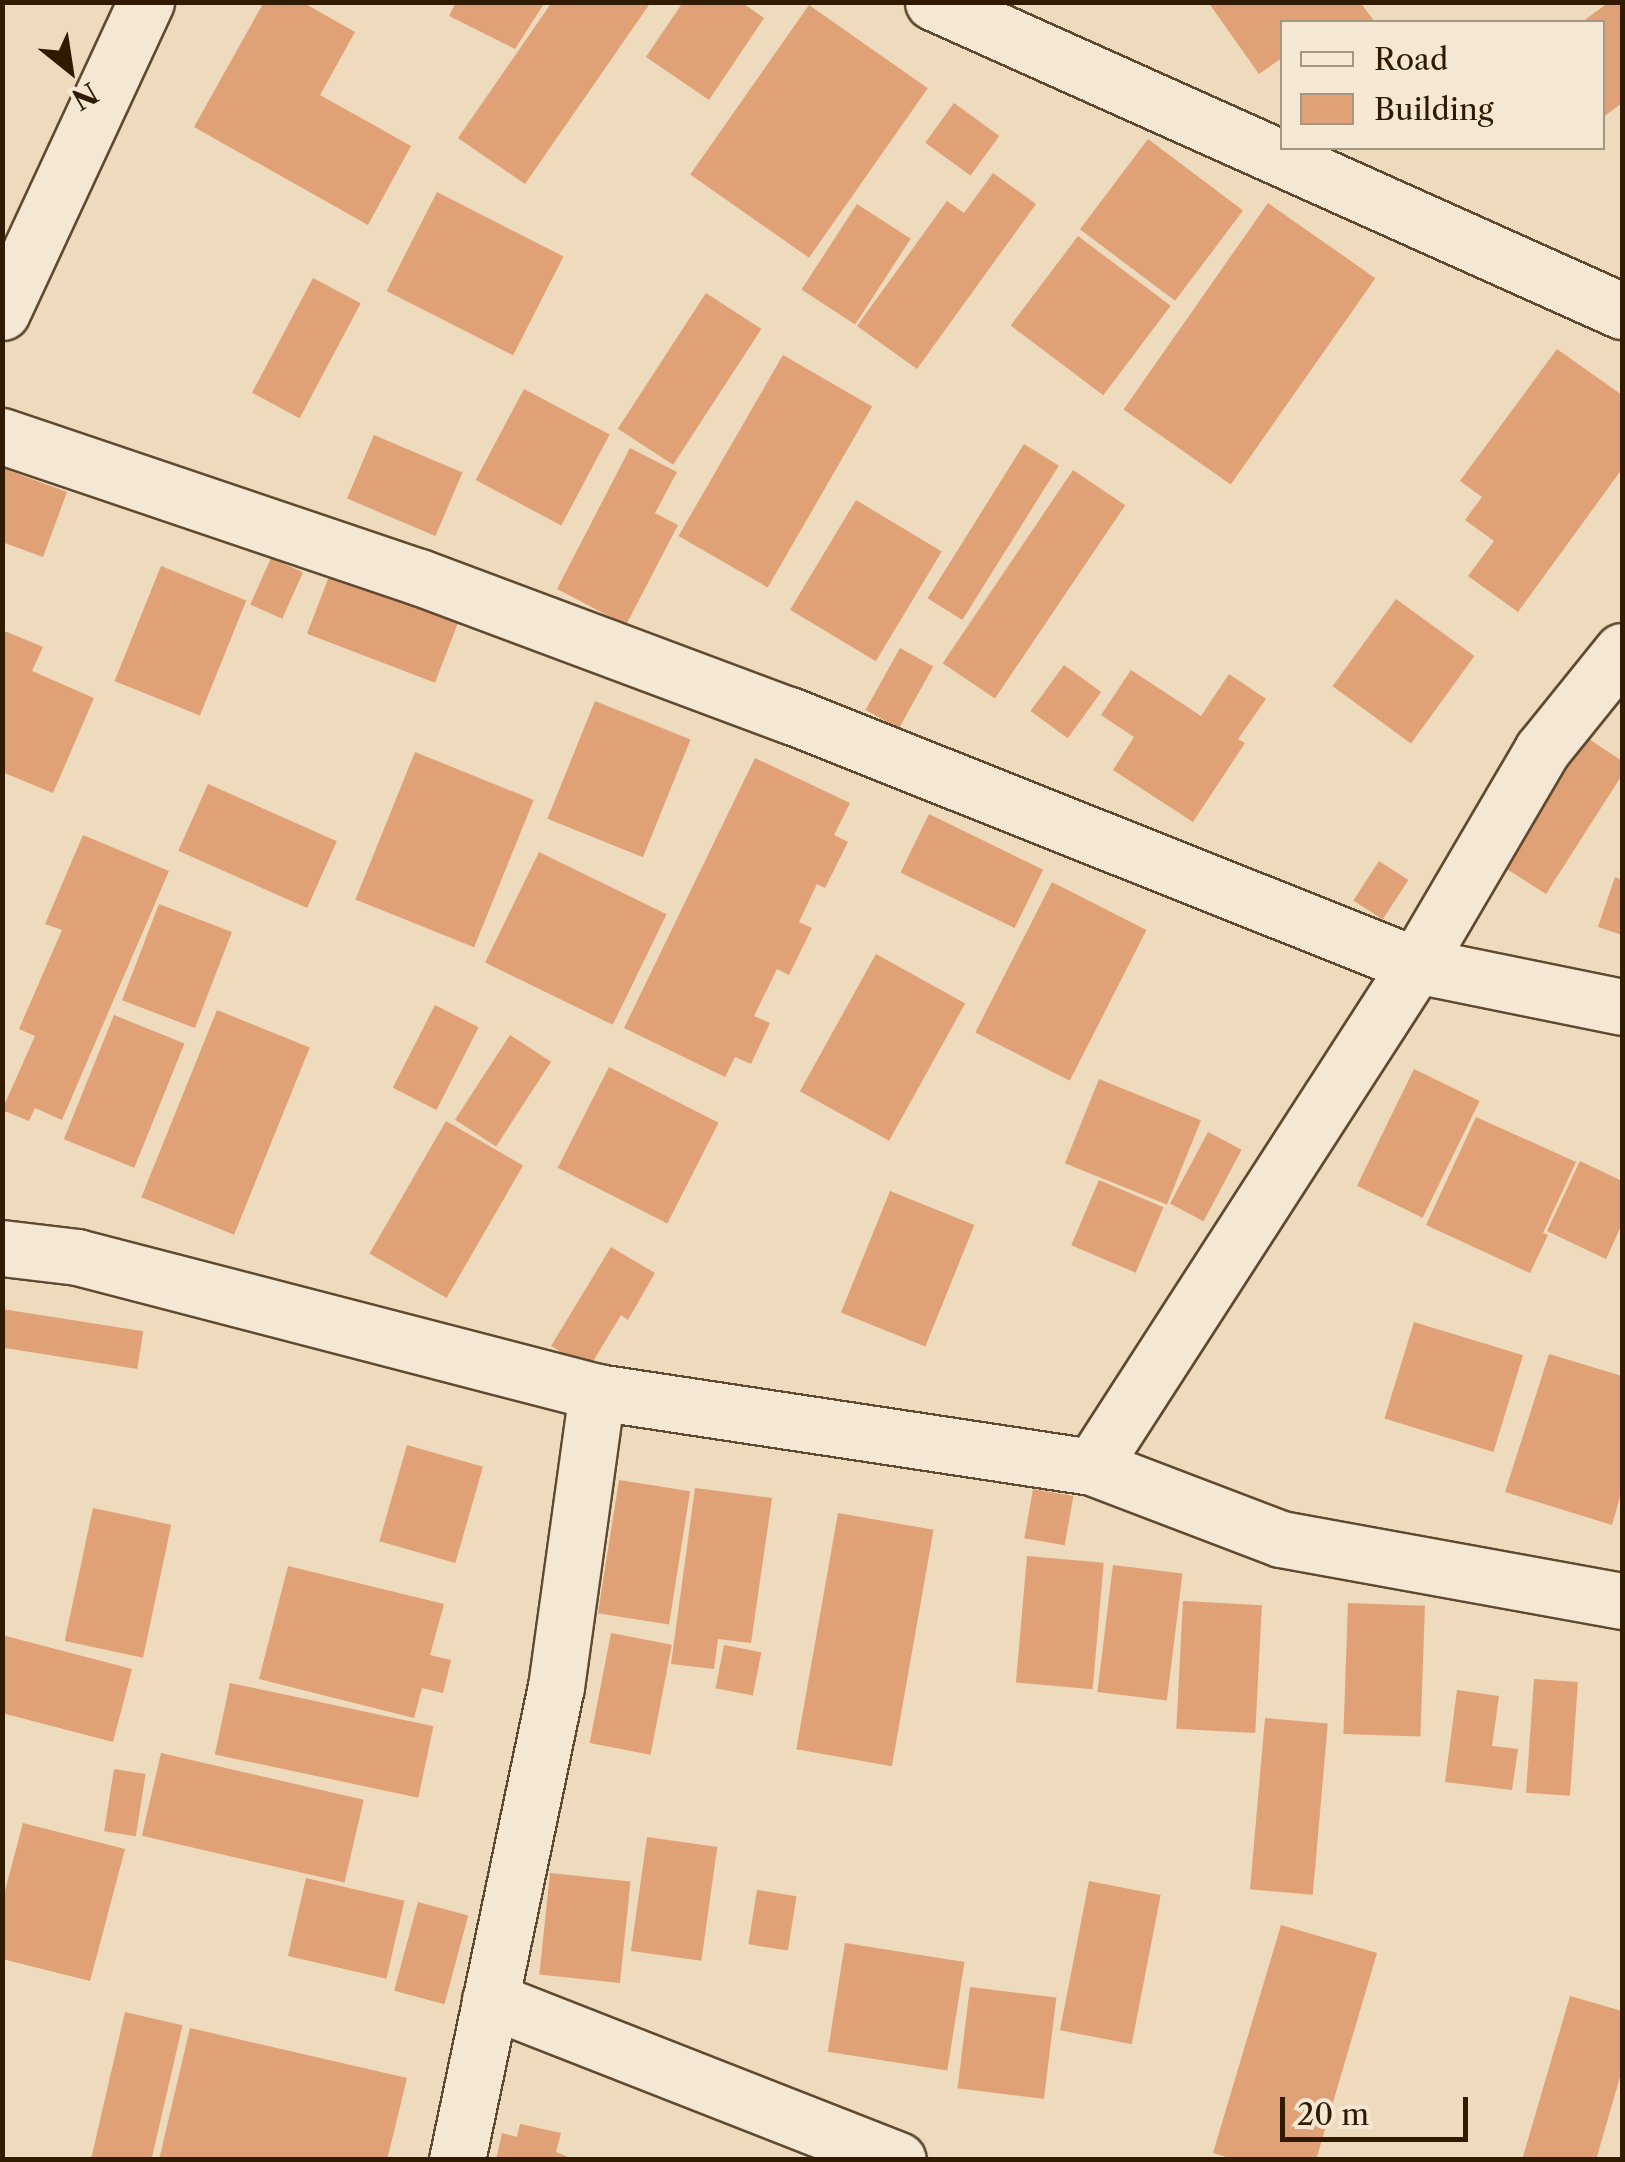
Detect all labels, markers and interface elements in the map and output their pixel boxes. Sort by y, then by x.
north arrow [20,20,120,120]
legend [1280,20,1605,150]
text: Road [1374,41,1448,78]
text: N [66,75,104,117]
text: Building [1374,91,1494,128]
scale bar [1285,2077,1472,2139]
text: 20 m [1297,2096,1369,2133]

